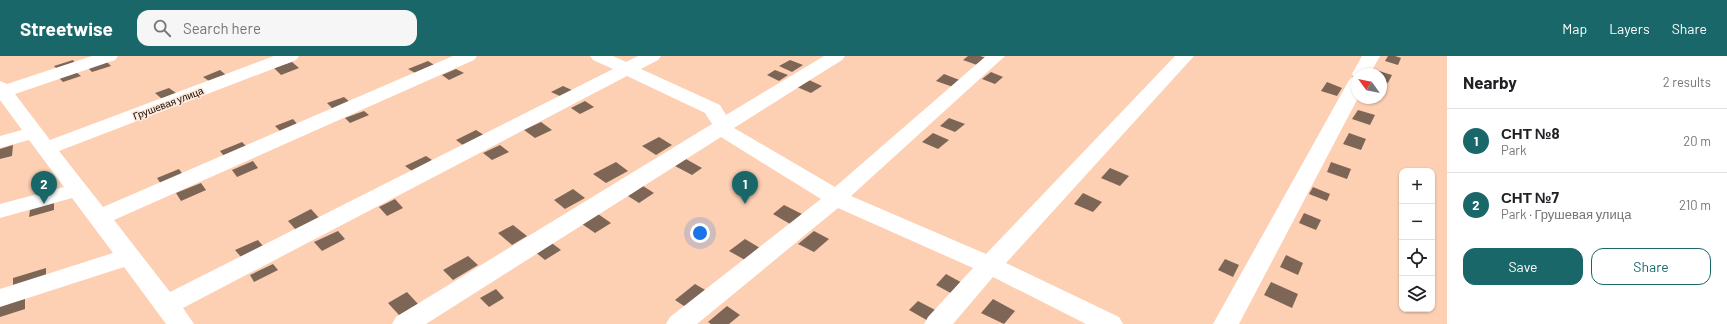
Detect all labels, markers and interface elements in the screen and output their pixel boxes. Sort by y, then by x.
search box [137,10,417,46]
text: Streetwise [20,17,113,40]
icon: search [151,17,173,39]
text: Search here [183,19,261,37]
text: Map [1562,20,1587,37]
text: Layers [1609,20,1650,37]
text: Share [1672,20,1707,37]
north arrow [1351,68,1387,104]
text: Nearby [1463,72,1517,92]
text: 2 results [1663,74,1711,90]
street label: Грушевая улица [131,84,205,122]
text: СНТ №8 [1501,124,1560,142]
text: 1 [1474,133,1478,149]
text: 20 m [1683,133,1711,149]
text: Park [1501,142,1527,158]
map controls [1399,168,1435,312]
button: + [1399,168,1435,204]
pin: 2 [31,171,57,204]
pin: 1 [732,171,758,204]
text: СНТ №7 [1501,188,1559,206]
text: 2 [1472,197,1480,213]
text: 210 m [1679,197,1711,213]
button: − [1399,204,1435,240]
text: Park · Грушевая улица [1501,206,1631,222]
your location [690,223,710,243]
button: locate [1399,240,1435,276]
button: Save [1463,248,1583,285]
button: Share [1591,248,1711,285]
button: layers [1399,276,1435,312]

